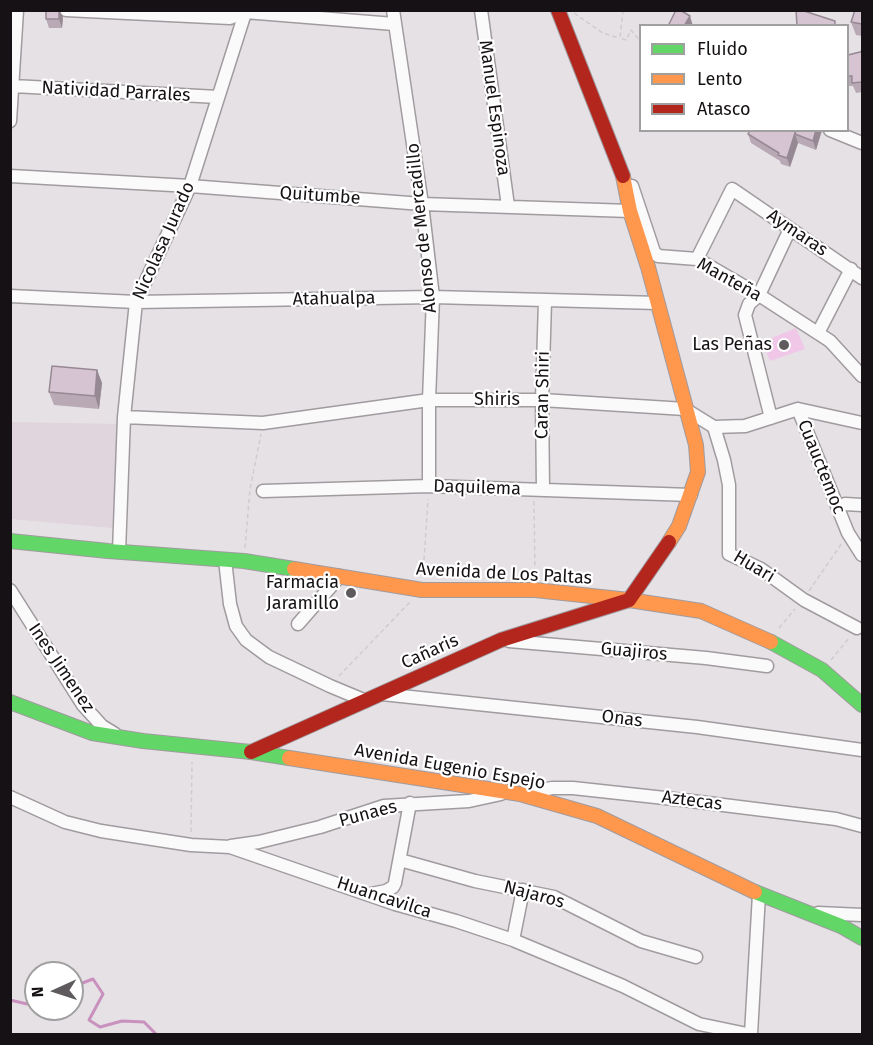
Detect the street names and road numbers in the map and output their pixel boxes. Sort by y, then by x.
street label: Manuel Espinoza [474,39,514,177]
street label: Natividad Parrales [41,77,191,107]
street label: Alonso de Mercadillo [402,142,442,314]
street label: Nicolasa Jurado [128,179,200,303]
street label: Quitumbe [279,182,361,210]
street label: Aymaras [762,205,832,261]
street label: Manteña [693,253,765,307]
street label: Atahualpa [292,287,376,311]
street label: Caran Shiri [531,351,555,439]
street label: Shiris [474,389,520,411]
street label: Cuauctemoc [792,417,850,517]
street label: Daquilema [433,476,521,500]
street label: Huari [729,546,779,588]
street label: Avenida de Los Paltas [415,559,593,589]
street label: Ines Jimenez [23,619,99,717]
street label: Cañaris [398,630,462,674]
street label: Guajiros [600,638,668,666]
street label: Onas [600,706,644,732]
street label: Avenida Eugenio Espejo [353,740,547,794]
street label: Aztecas [661,787,723,815]
street label: Punaes [337,796,399,832]
street label: Huancavilca [334,873,434,923]
street label: Najaros [501,877,567,913]

